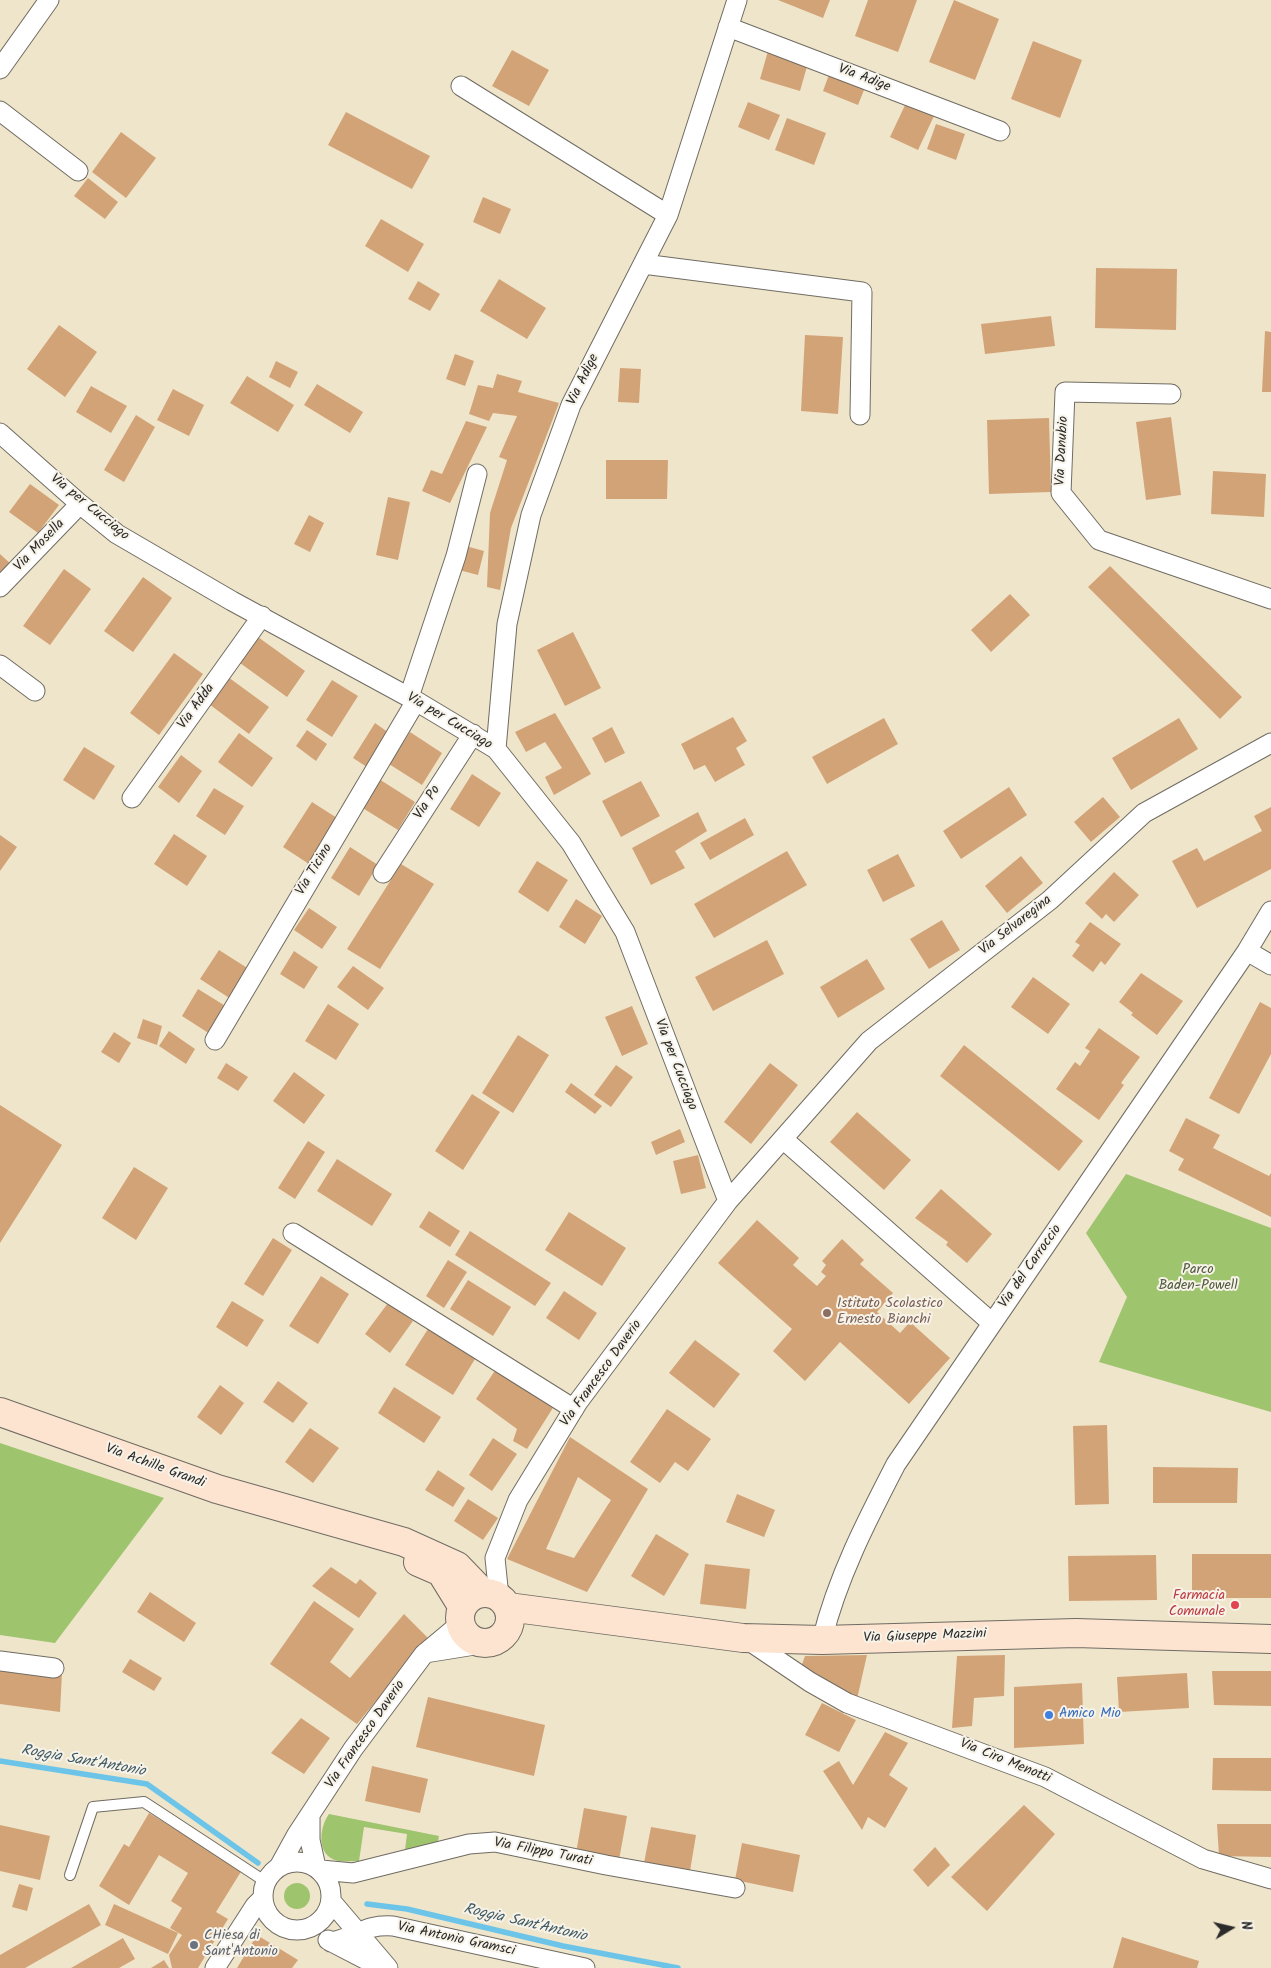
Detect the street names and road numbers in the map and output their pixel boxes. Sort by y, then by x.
street label: Via Adige [835,61,893,97]
street label: Via Adige [564,352,604,408]
street label: Via Danubio [1053,416,1073,486]
street label: Via per Cucciago [46,471,132,545]
street label: Via Mosella [11,516,69,576]
street label: Via Adda [175,681,219,733]
street label: Via per Cucciago [403,690,495,754]
street label: Via Po [411,783,445,823]
street label: Via Ticino [293,841,337,899]
street label: Via Selvaregina [976,892,1056,960]
street label: Via per Cucciago [650,1017,700,1113]
street label: Via del Carroccio [996,1222,1066,1312]
street label: Via Francesco Daverio [558,1317,646,1431]
street label: Via Achille Grandi [103,1441,207,1493]
street label: Via Giuseppe Mazzini [863,1626,987,1648]
street label: Via Francesco Daverio [322,1678,410,1792]
street label: Via Ciro Menotti [957,1736,1053,1788]
street label: Via Filippo Turati [492,1835,594,1871]
street label: Via Antonio Gramsci [396,1919,516,1961]

